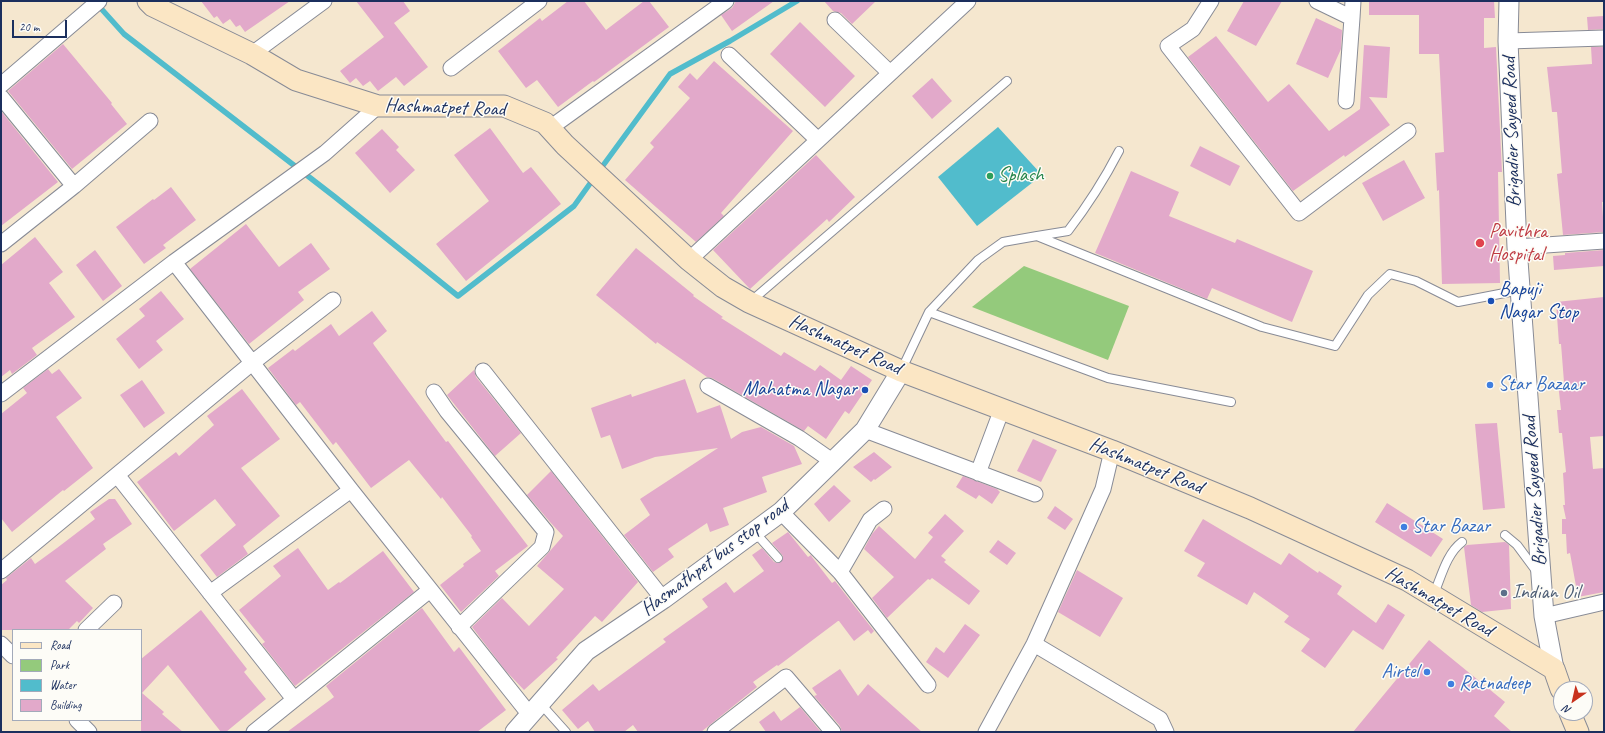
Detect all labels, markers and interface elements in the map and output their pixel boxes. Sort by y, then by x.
scale bar [14,12,69,38]
text: 20 m [19,19,39,35]
street label: Brigadier Sayeed Road [1497,56,1527,208]
street label: Hashmatpet Road [384,94,506,122]
place label: Splash [998,164,1043,188]
marker: Splash [985,171,995,181]
place label: Pavithra Hospital [1489,220,1547,267]
marker: Pavithra Hospital [1474,237,1486,249]
place label: Bapuji Nagar Stop [1499,278,1578,325]
marker: Bapuji Nagar Stop [1486,296,1496,306]
street label: Hashmatpet Road [785,309,905,381]
place label: Star Bazaar [1498,373,1584,397]
place label: Mahatma Nagar [743,378,857,402]
marker: Star Bazaar [1485,380,1495,390]
marker: Mahatma Nagar [860,385,870,395]
street label: Brigadier Sayeed Road [1518,415,1552,567]
street label: Hashmatpet Road [1086,432,1206,500]
street label: Hasmathpet bus stop road [636,495,794,621]
place label: Star Bazar [1412,515,1490,539]
marker: Star Bazar [1399,522,1409,532]
street label: Hashmatpet Road [1381,561,1497,643]
place label: Indian Oil [1512,581,1580,605]
marker: Indian Oil [1499,588,1509,598]
legend [12,629,142,721]
text: Road [50,637,70,653]
text: Park [50,657,69,673]
place label: Airtel [1382,660,1419,684]
marker: Airtel [1422,667,1432,677]
place label: Ratnadeep [1459,672,1530,696]
text: Water [50,677,76,693]
marker: Ratnadeep [1446,679,1456,689]
north arrow [1553,681,1593,721]
text: Building [50,697,82,713]
text: N [1560,702,1574,718]

